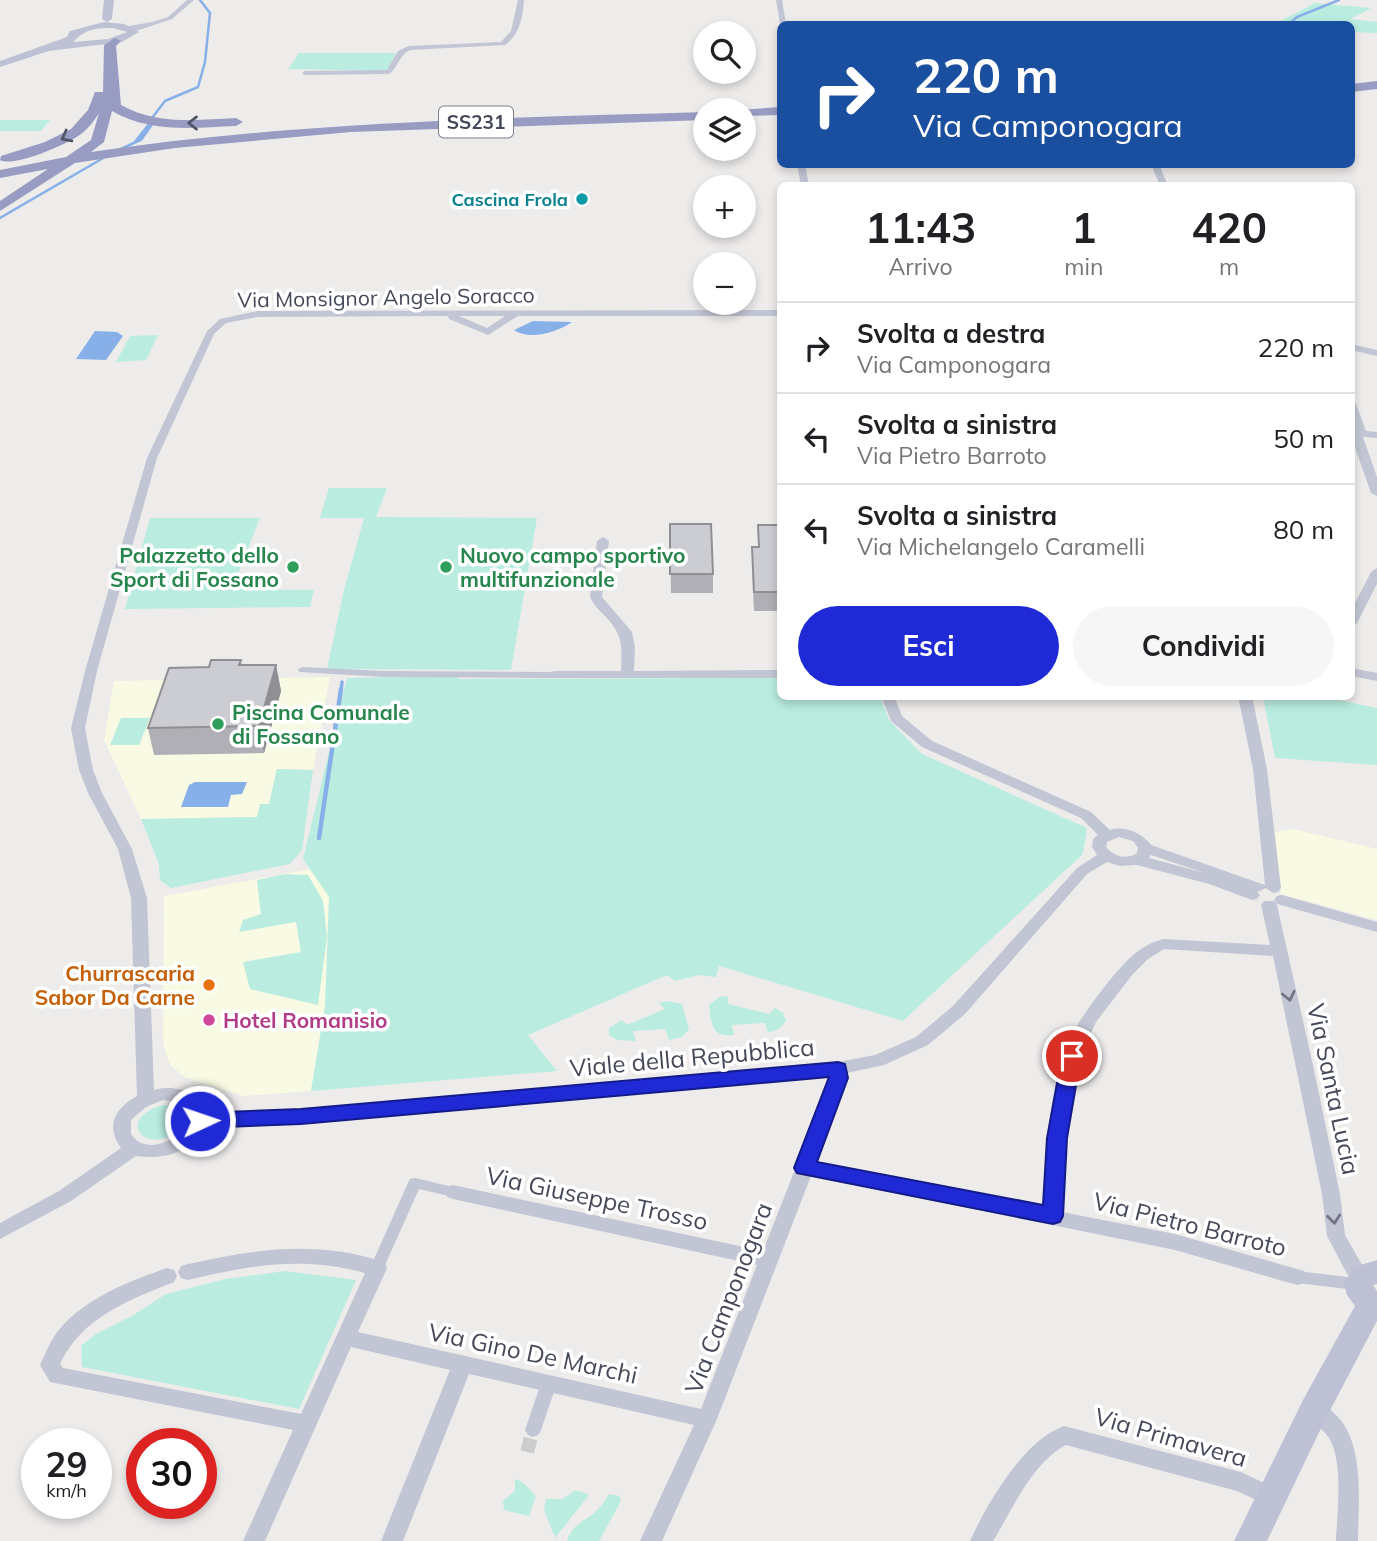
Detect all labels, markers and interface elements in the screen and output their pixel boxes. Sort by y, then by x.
map controls [693,21,756,315]
button: search [693,21,756,84]
text: 220 m [913,44,1059,105]
icon: right [798,49,889,140]
button: layers [693,98,756,161]
text: Via Camponogara [913,105,1183,145]
road number: SS231 [439,106,513,138]
one-way arrow [187,115,198,131]
one-way arrow [61,129,73,142]
button: + [693,175,756,238]
place label: Cascina Frola [452,188,568,211]
marker: Cascina Frola [574,191,590,207]
text: 11:43 [865,201,976,254]
text: 1 [1071,201,1096,254]
text: 420 [1191,201,1267,254]
button: − [693,252,756,315]
text: Arrivo [888,252,953,281]
text: min [1064,252,1103,281]
text: m [1219,252,1239,281]
street label: Via Monsignor Angelo Soracco [237,281,535,313]
text: Svolta a destra [857,317,1045,350]
icon: right [798,329,836,367]
text: 220 m [1258,331,1334,364]
text: Via Camponogara [857,350,1051,379]
text: Svolta a sinistra [857,408,1057,441]
icon: left [798,420,836,458]
text: 50 m [1273,422,1334,455]
text: Via Pietro Barroto [857,441,1047,470]
text: Svolta a sinistra [857,499,1057,532]
icon: left [798,511,836,549]
text: 80 m [1273,513,1334,546]
text: Via Michelangelo Caramelli [857,532,1145,561]
place label: Palazzetto dello Sport di Fossano [110,542,279,592]
place label: Nuovo campo sportivo multifunzionale [460,542,686,592]
marker: Palazzetto dello Sport di Fossano [285,559,301,575]
marker: Nuovo campo sportivo multifunzionale [438,559,454,575]
button: Esci [798,606,1059,686]
button: Condividi [1073,606,1334,686]
place label: Piscina Comunale di Fossano [232,699,410,749]
marker: Piscina Comunale di Fossano [210,716,226,732]
place label: Churrascaria Sabor Da Carne [35,960,195,1010]
marker: Churrascaria Sabor Da Carne [201,977,217,993]
one-way arrow [1281,990,1296,1002]
street label: Via Santa Lucia [1301,1001,1367,1177]
place label: Hotel Romanisio [223,1007,388,1033]
marker: Hotel Romanisio [201,1012,217,1028]
pin [1042,1026,1102,1086]
street label: Viale della Repubblica [568,1031,816,1083]
icon: arrive [1053,1037,1091,1075]
position arrow [163,1084,237,1158]
street label: Via Giuseppe Trosso [483,1160,711,1236]
street label: Via Pietro Barroto [1090,1185,1290,1263]
street label: Via Camponogara [678,1198,778,1398]
one-way arrow [1326,1213,1341,1225]
street label: Via Gino De Marchi [426,1316,640,1390]
street label: Via Primavera [1091,1401,1251,1473]
speed limit sign: 30 [126,1428,217,1519]
text: 29 [45,1442,88,1486]
text: km/h [46,1479,87,1502]

